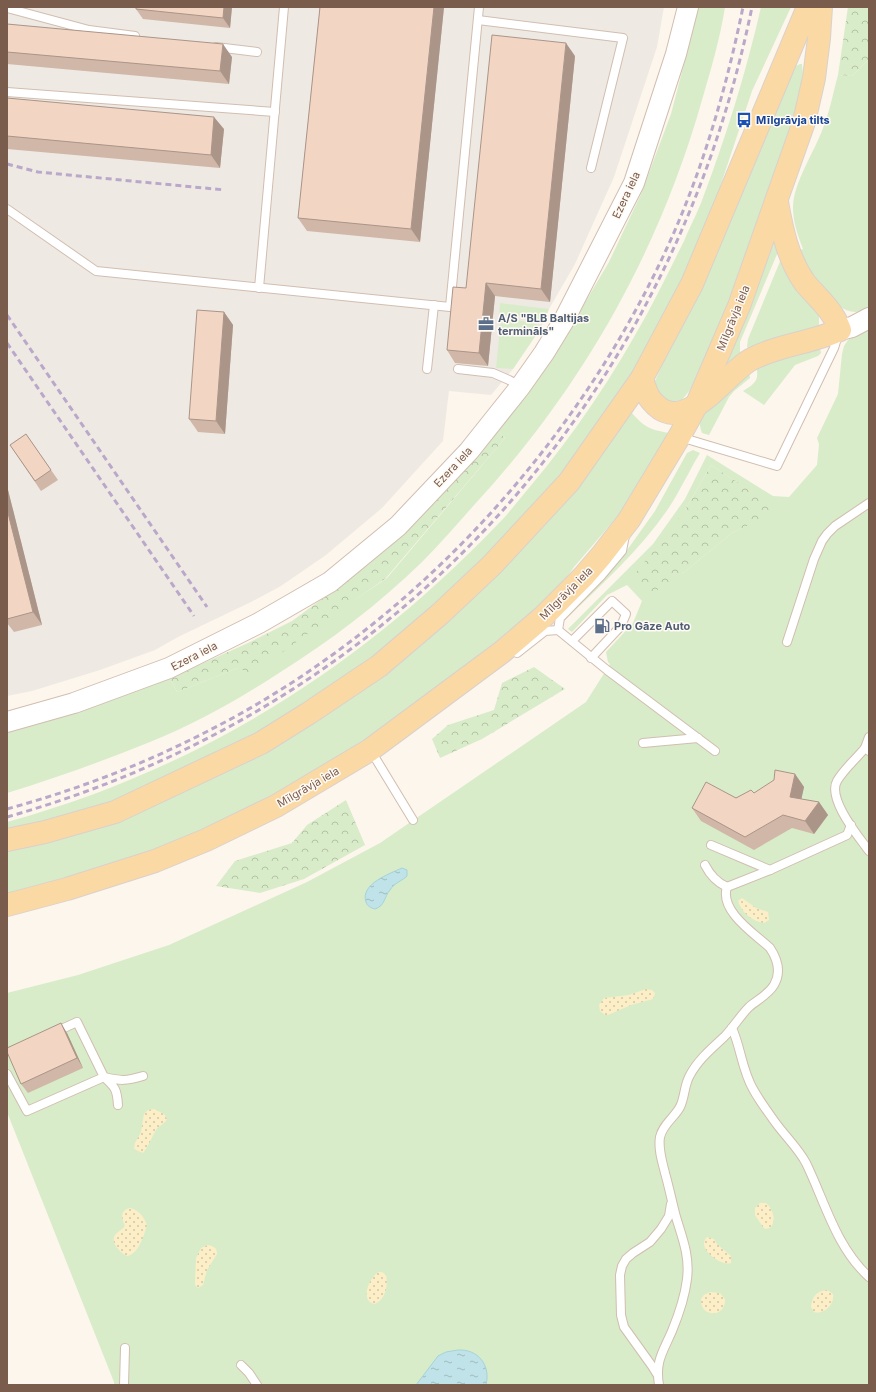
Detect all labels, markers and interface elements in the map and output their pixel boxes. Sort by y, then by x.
bus stop icon: Mīlgrāvja tilts [735,111,753,129]
place label: Mīlgrāvja tilts [756,113,830,127]
street label: Ezera iela [609,169,643,221]
street label: Mīlgrāvja iela [714,283,752,353]
place label: A/S "BLB Baltijas termināls" [498,311,589,338]
office icon: A/S "BLB Baltijas termināls" [477,315,495,333]
street label: Ezera iela [431,444,475,490]
street label: Mīlgrāvja iela [536,563,596,623]
fuel station icon: Pro Gāze Auto [593,617,611,635]
place label: Pro Gāze Auto [614,619,691,633]
street label: Ezera iela [168,638,220,674]
street label: Mīlgrāvja iela [274,764,342,810]

